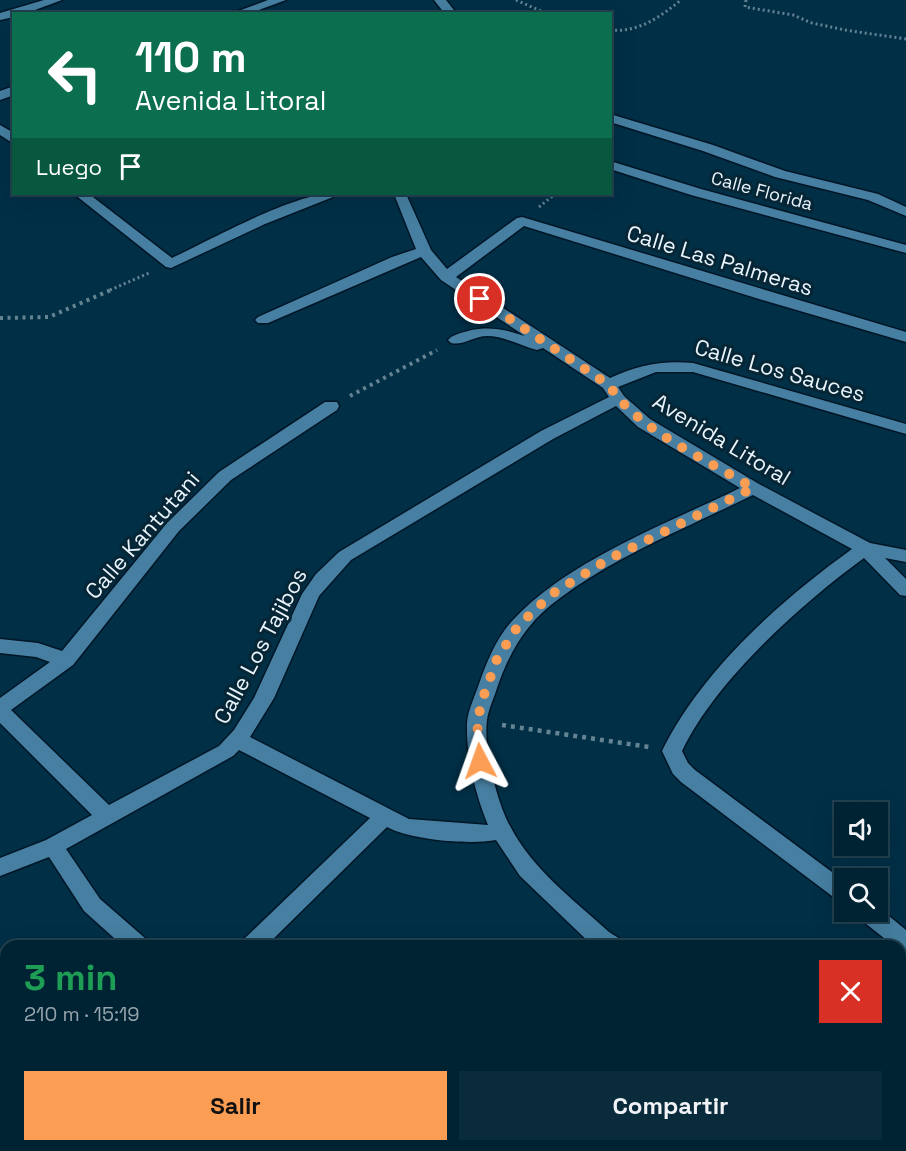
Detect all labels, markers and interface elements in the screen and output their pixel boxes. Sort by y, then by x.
text: 110 m [135,31,247,84]
icon: left [36,36,114,114]
text: Avenida Litoral [135,83,326,118]
icon: arrive [114,150,147,183]
text: Luego [36,153,102,181]
street label: Calle Florida [709,166,816,215]
street label: Calle Las Palmeras [624,218,816,302]
pin [454,273,505,324]
icon: arrive [463,282,496,315]
street label: Calle Los Sauces [692,332,868,408]
street label: Avenida Litoral [648,387,796,491]
street label: Calle Kantutani [79,465,205,605]
street label: Calle Los Tajibos [207,563,313,729]
position arrow [448,729,512,793]
map controls [834,802,888,922]
button: sound [834,802,888,856]
button: search [834,868,888,922]
text: 3 min [24,955,118,1001]
button: close [819,960,882,1023]
text: 210 m · 15:19 [24,1001,140,1027]
button: Salir [24,1071,447,1140]
button: Compartir [459,1071,882,1140]

